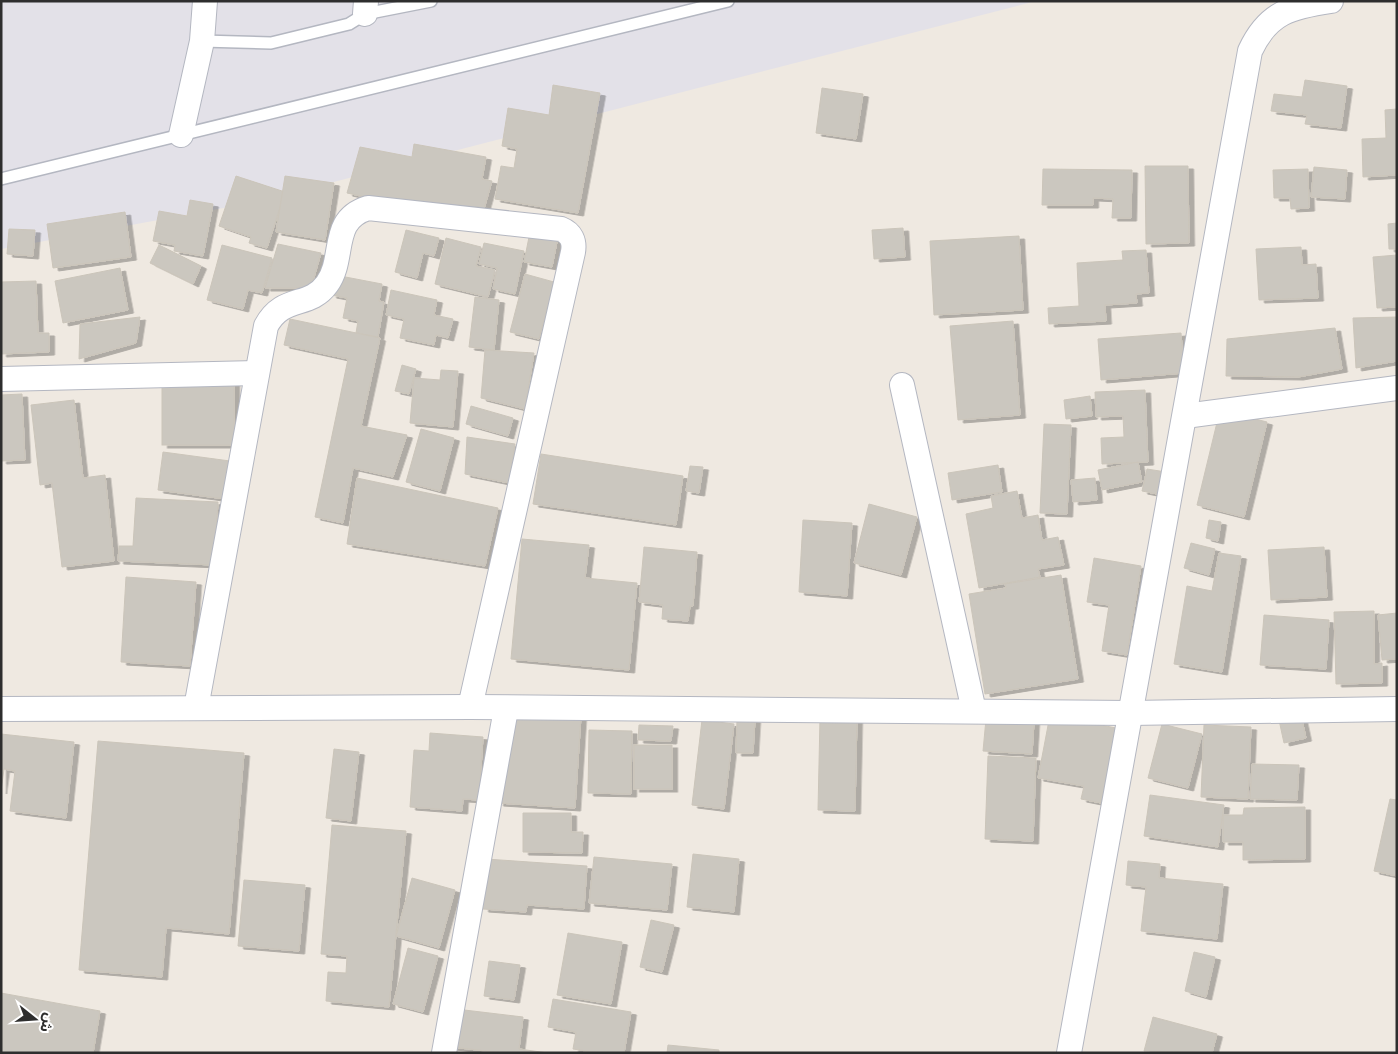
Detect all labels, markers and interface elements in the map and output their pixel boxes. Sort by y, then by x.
north arrow [10,994,60,1044]
text: ش [37,1011,58,1034]

